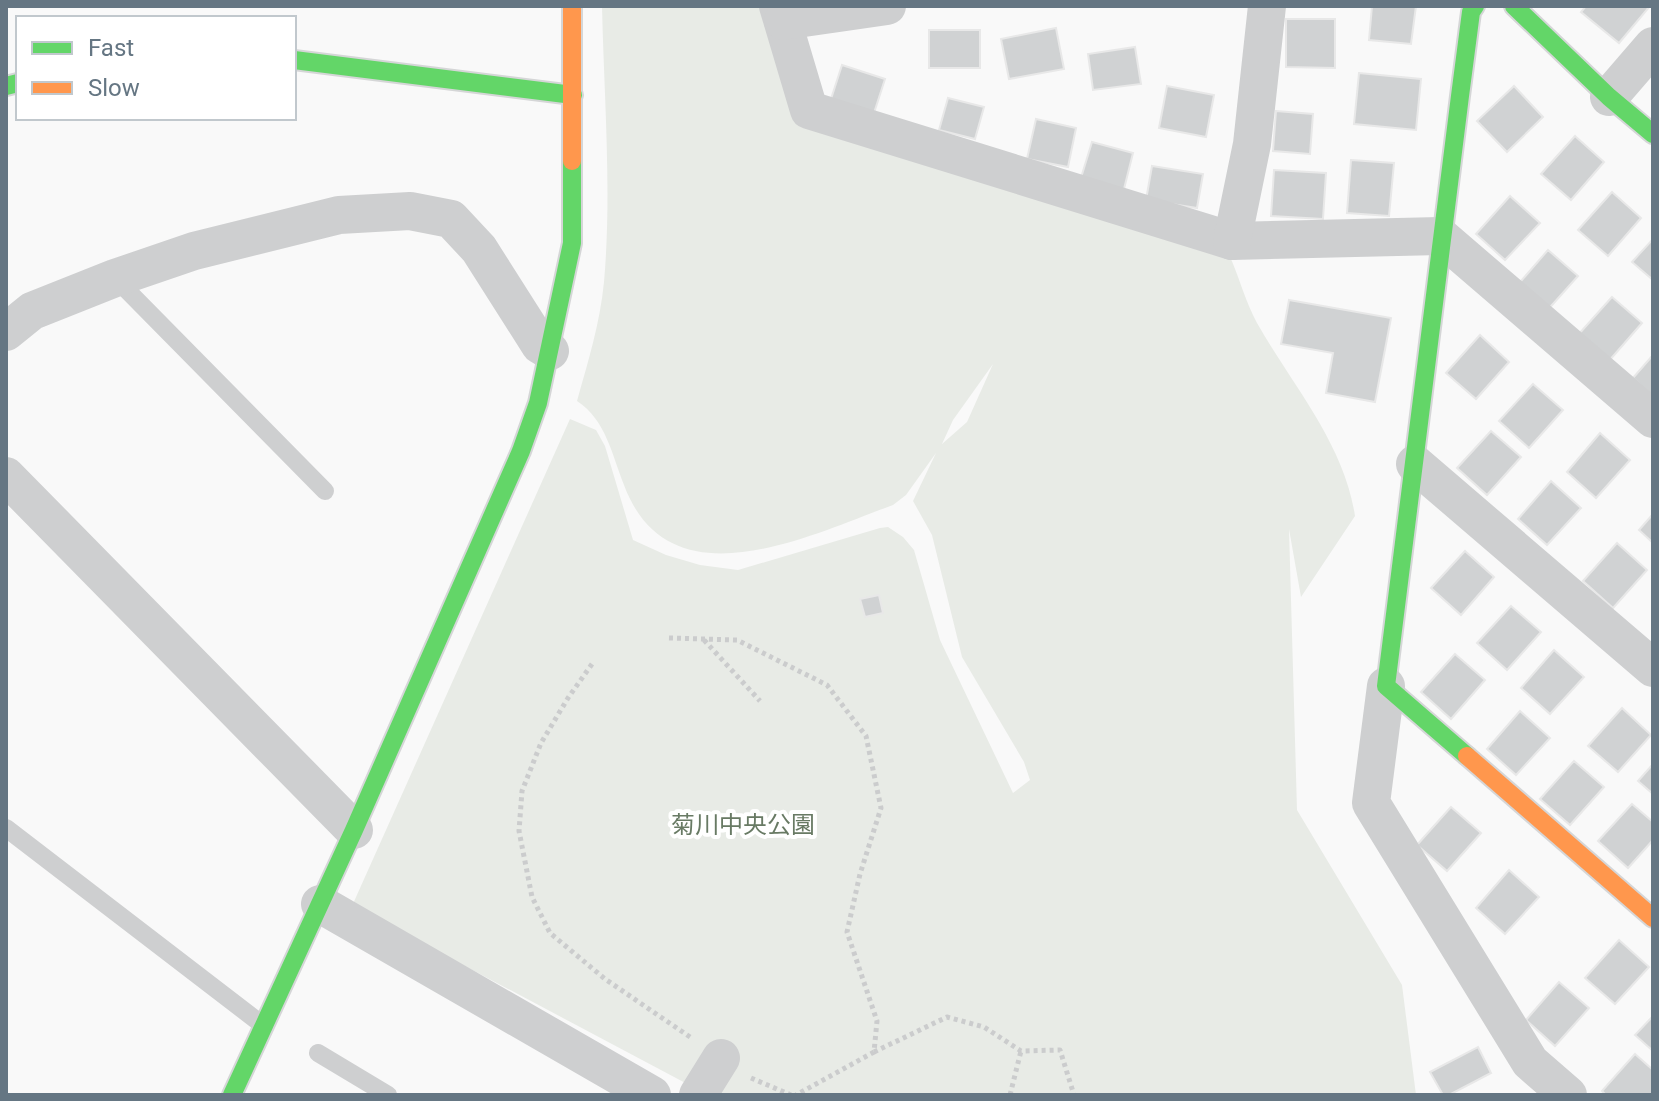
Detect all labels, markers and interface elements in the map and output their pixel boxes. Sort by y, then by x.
legend [16,16,296,120]
text: Fast [88,34,134,62]
text: Slow [88,74,140,102]
park label: 菊川中央公園 [671,811,815,839]

